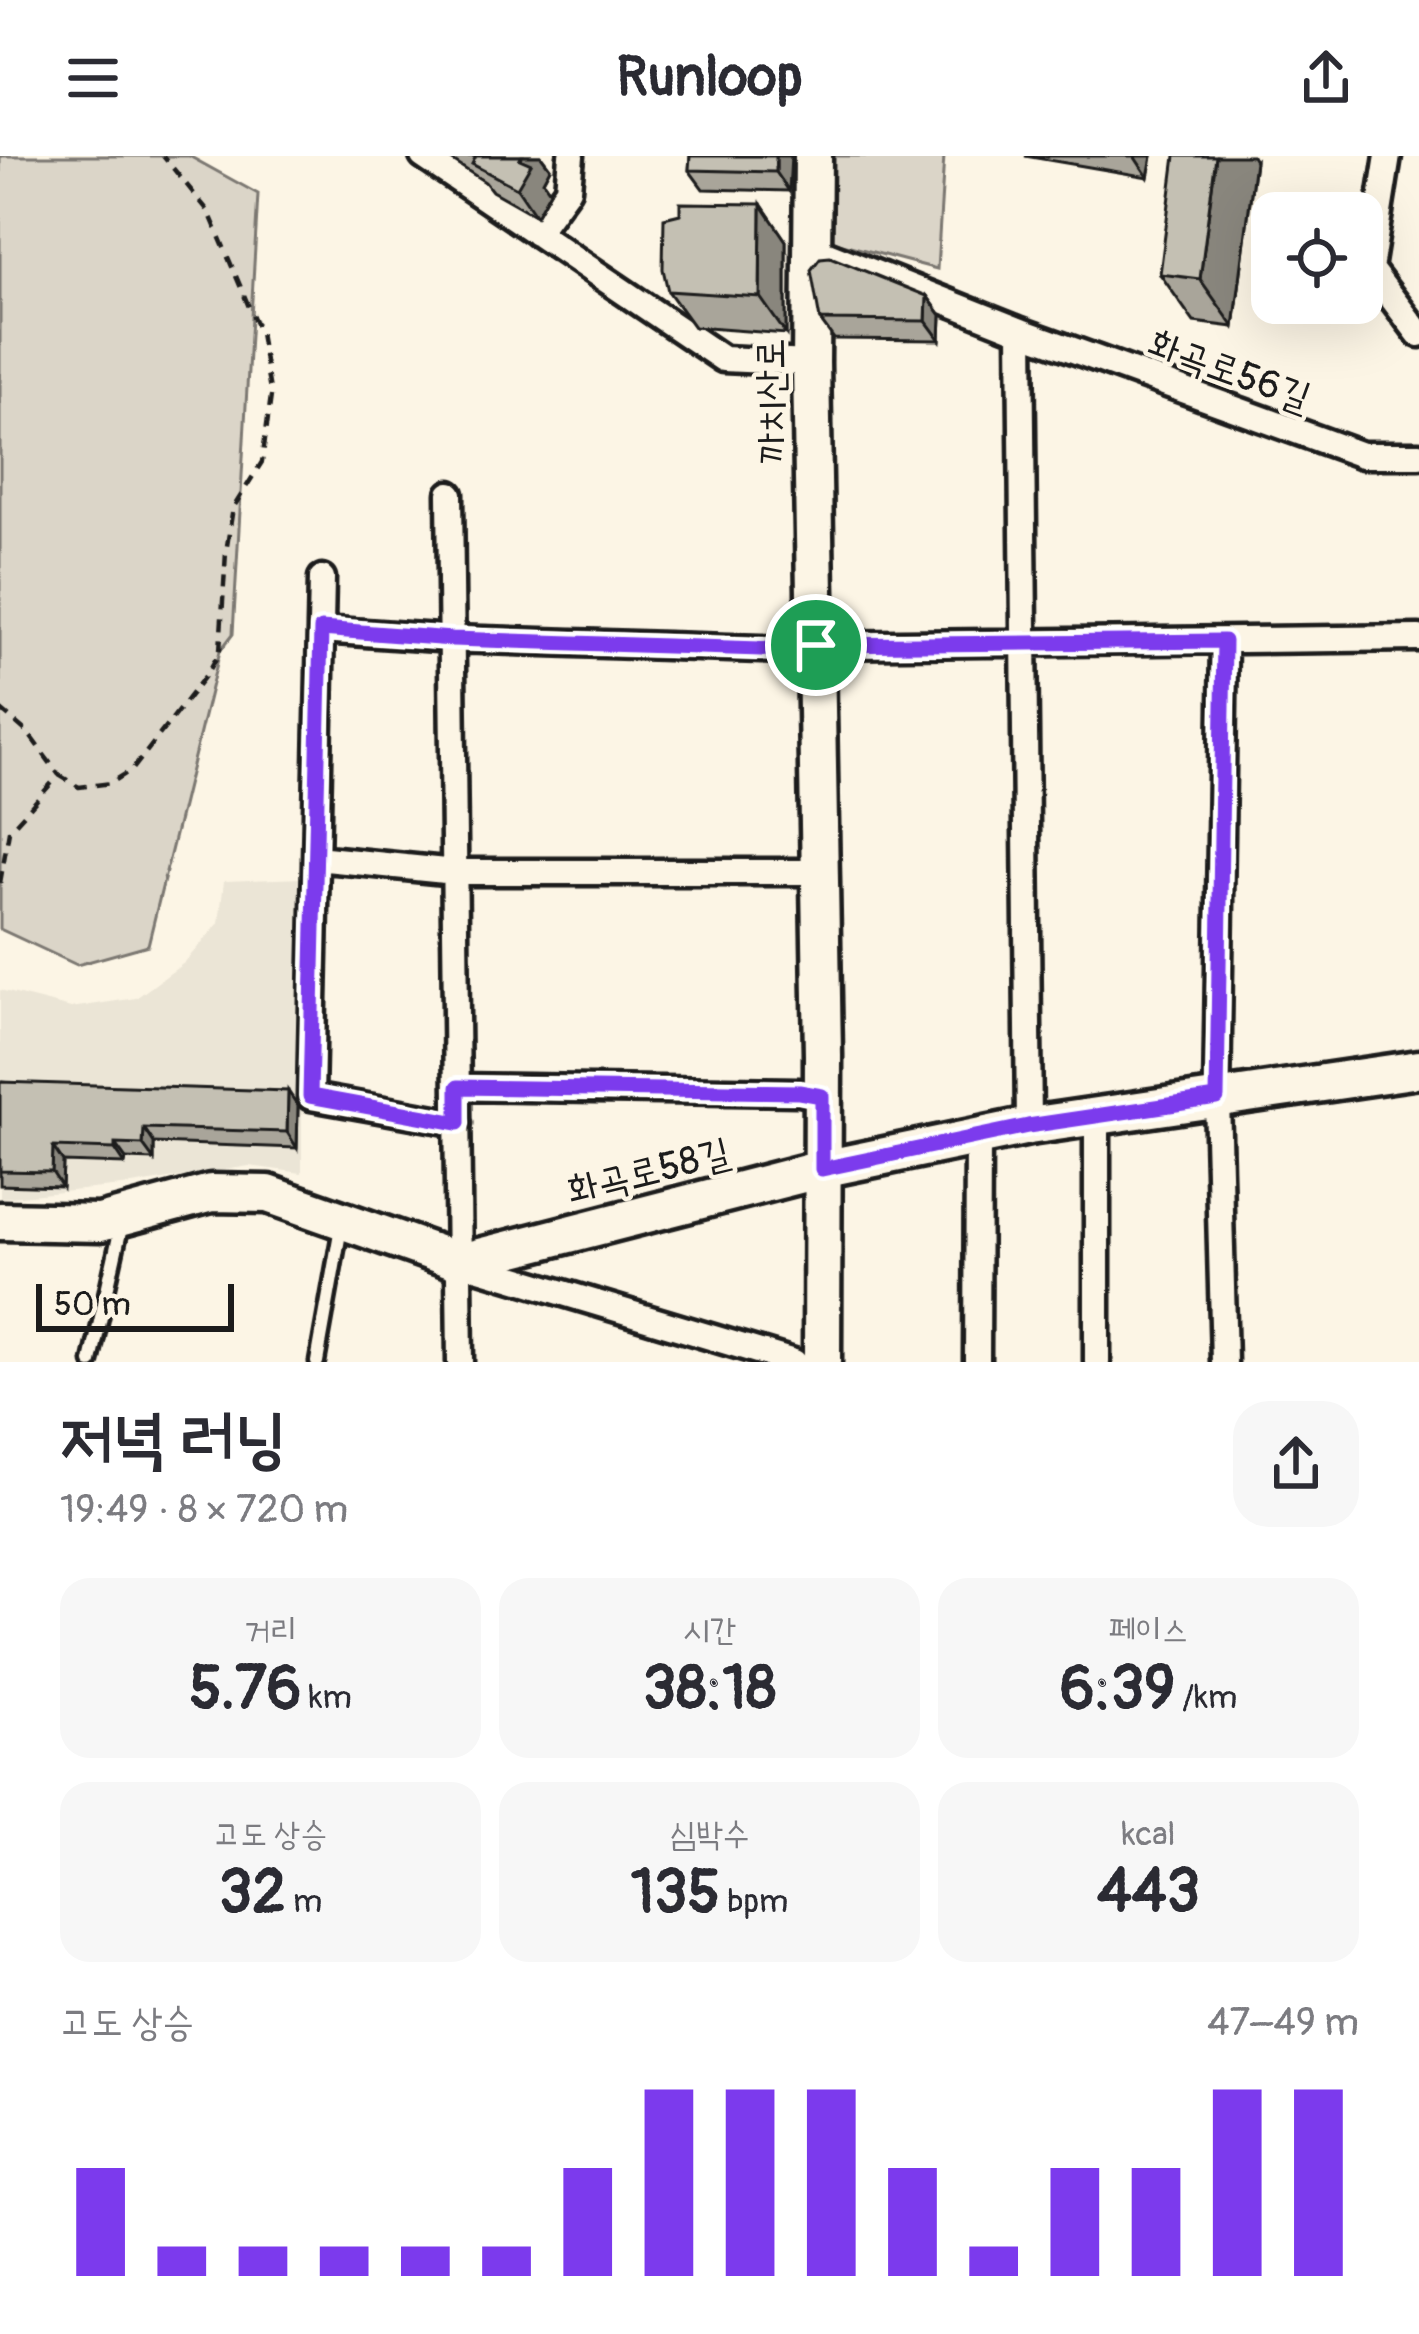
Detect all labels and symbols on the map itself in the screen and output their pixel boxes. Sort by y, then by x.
street label: 화곡로56길 [1142,318,1317,422]
street label: 까치산로 [746,338,797,464]
pin [765,594,867,696]
street label: 화곡로58길 [562,1128,735,1215]
scale bar [36,1278,234,1331]

